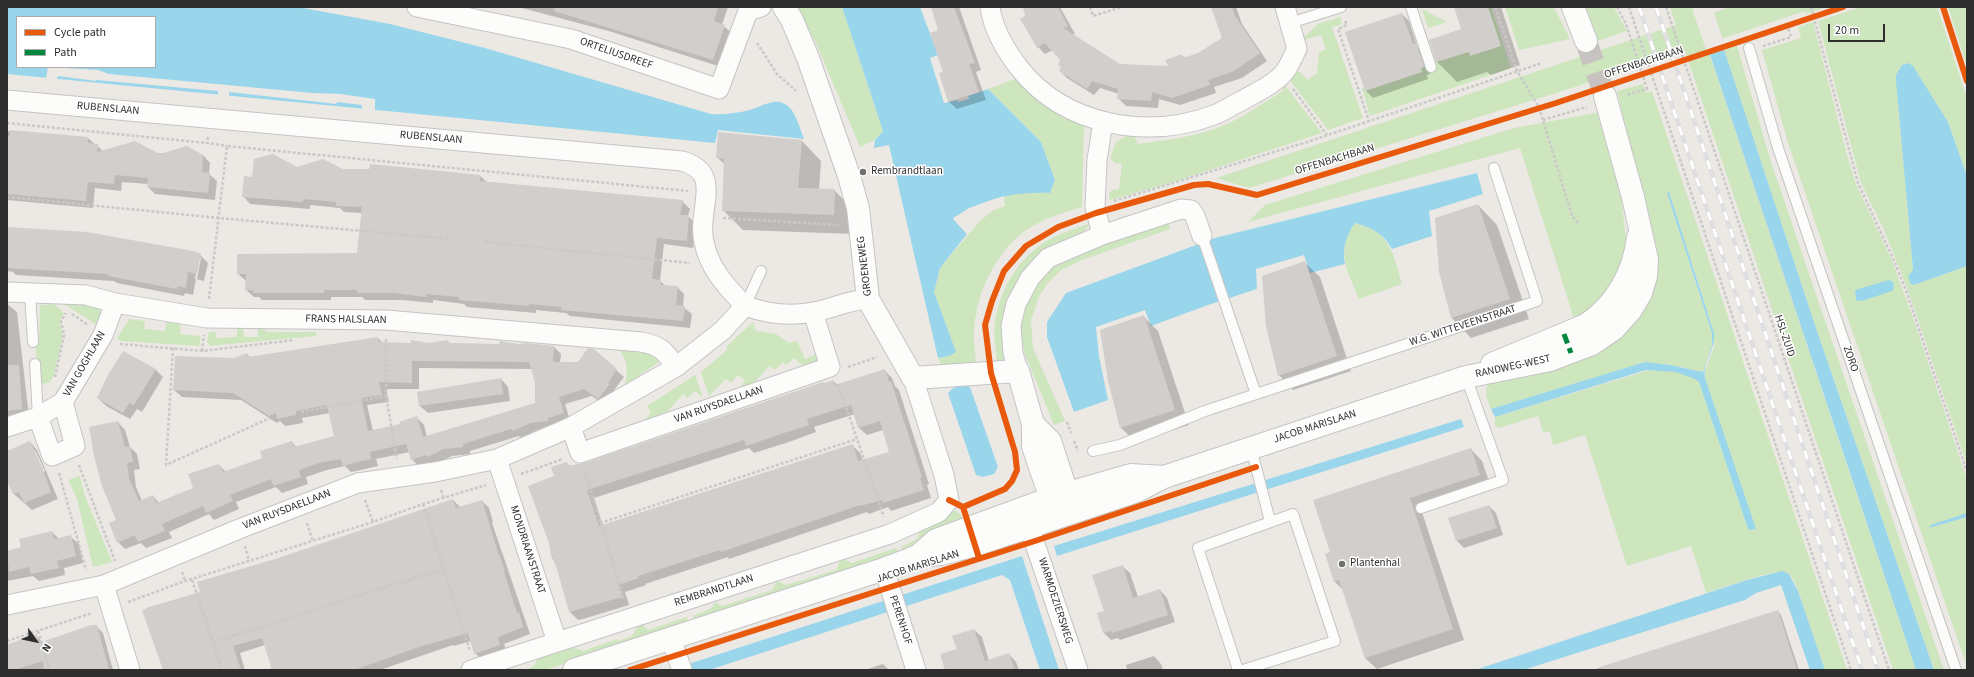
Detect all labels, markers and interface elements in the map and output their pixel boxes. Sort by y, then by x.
legend [16,16,156,68]
scale bar [1830,16,1887,42]
text: 20 m [1835,22,1859,39]
text: Cycle path [54,24,106,41]
street label: ORTELIUSDREEF [578,35,654,73]
text: Path [54,44,77,61]
street label: OFFENBACHBAAN [1603,44,1685,82]
street label: RUBENSLAAN [76,100,140,118]
street label: RUBENSLAAN [399,129,463,147]
street label: OFFENBACHBAAN [1294,142,1376,178]
place label: Rembrandtlaan [871,165,943,179]
marker: Rembrandtlaan [858,167,868,177]
street label: GROENEWEG [855,235,875,297]
street label: W.G. WITTEVEENSTRAAT [1408,303,1518,349]
street label: FRANS HALSLAAN [305,313,387,327]
street label: HSL-ZUID [1771,313,1797,359]
street label: VAN GOGHLAAN [61,329,109,399]
street label: ZORO [1839,344,1861,374]
street label: RANDWEG-WEST [1474,353,1552,381]
street label: VAN RUYSDAELLAAN [673,384,765,426]
street label: JACOB MARISLAAN [1272,407,1358,447]
street label: VAN RUYSDAELLAAN [241,487,333,533]
street label: MONDRIAANSTRAAT [506,504,548,596]
street label: JACOB MARISLAAN [875,547,961,587]
street label: WARMOEZIERSWEG [1035,556,1075,646]
place label: Plantenhal [1350,557,1400,571]
marker: Plantenhal [1337,559,1347,569]
street label: REMBRANDTLAAN [673,572,755,610]
street label: PERENHOF [886,594,914,646]
north arrow [16,621,56,661]
text: N [38,641,55,655]

